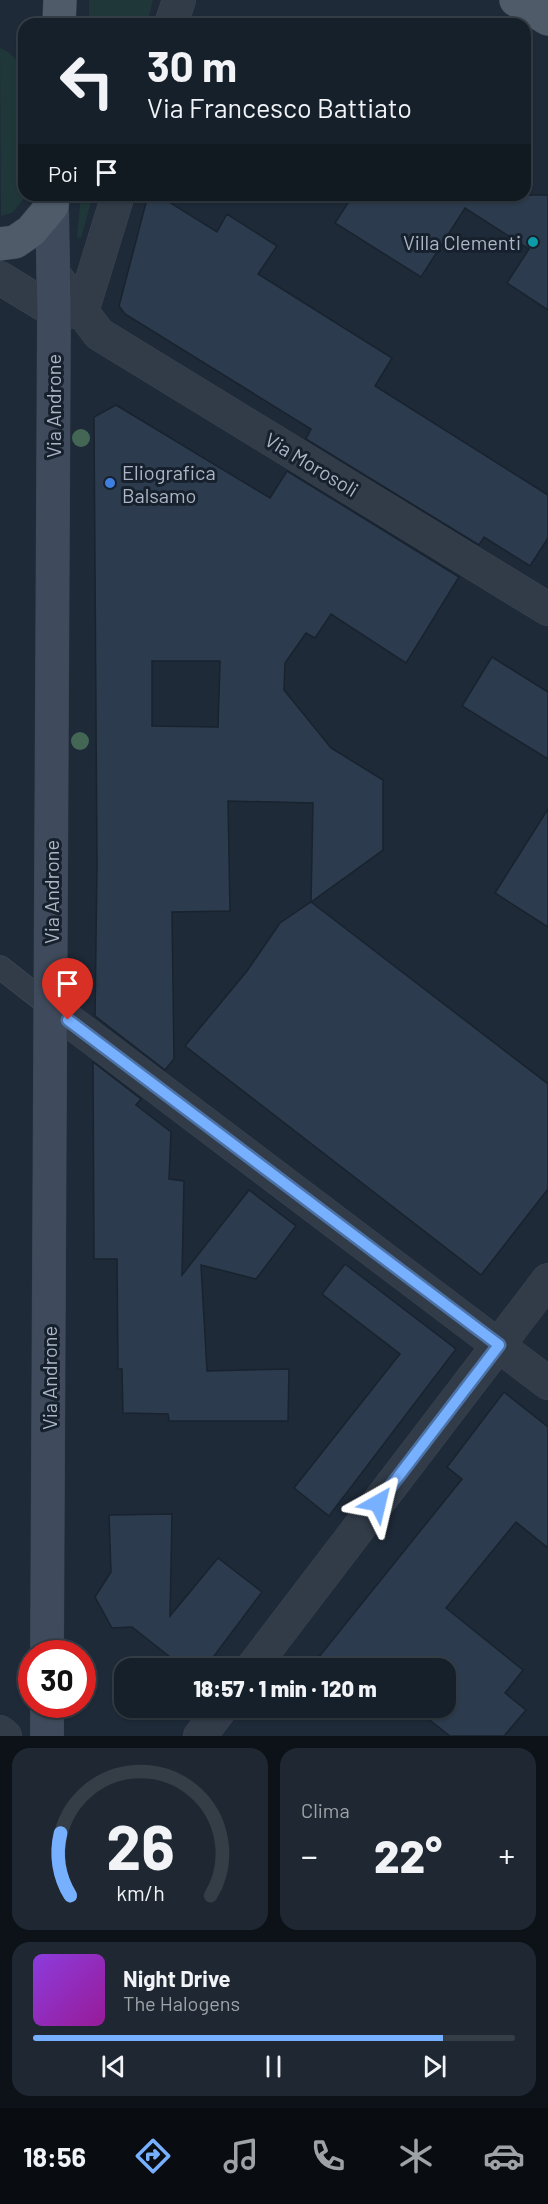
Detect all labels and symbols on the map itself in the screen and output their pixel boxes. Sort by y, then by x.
place label: Villa Clementi [403,230,521,254]
marker: Villa Clementi [526,235,540,249]
street label: Via Androne [41,354,65,458]
street label: Via Morosoli [261,427,363,501]
place label: Eliografica Balsamo [122,460,216,507]
marker: Eliografica Balsamo [103,476,117,490]
street label: Via Androne [39,840,63,944]
pin [42,958,93,1020]
street label: Via Androne [37,1326,61,1430]
position arrow [346,1471,410,1535]
speed limit sign: 30 [18,1640,96,1718]

